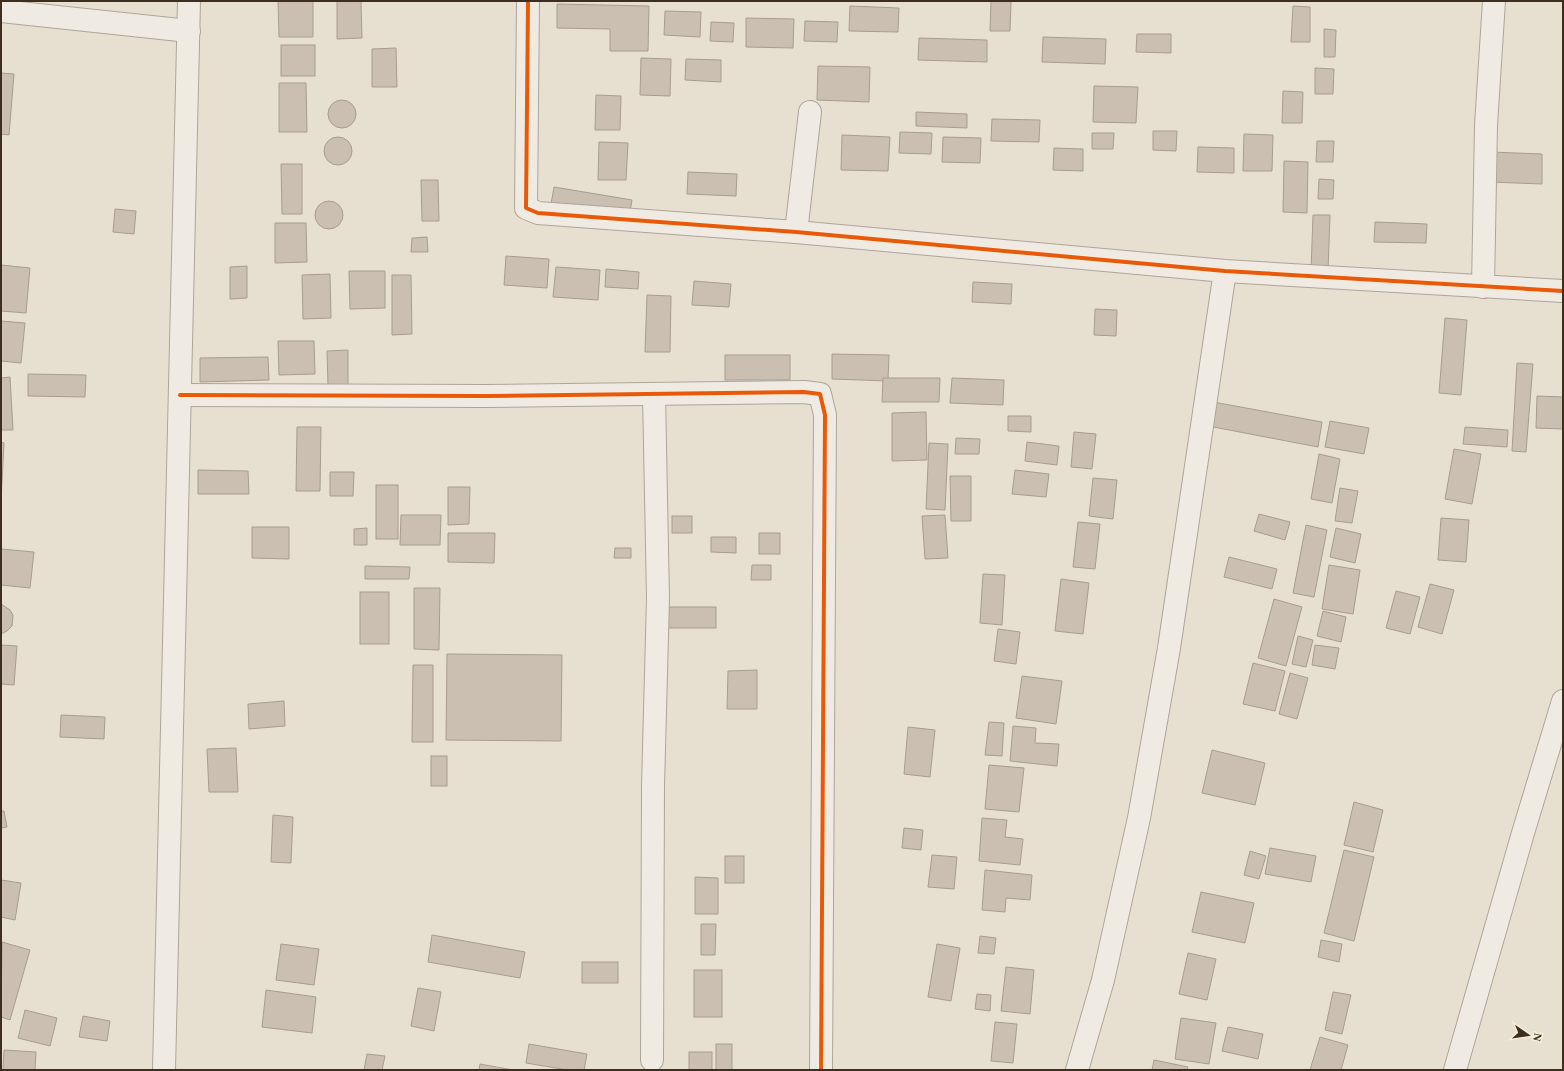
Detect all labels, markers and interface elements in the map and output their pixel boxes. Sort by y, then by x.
north arrow [1508,1015,1548,1055]
text: N [1531,1032,1544,1043]

